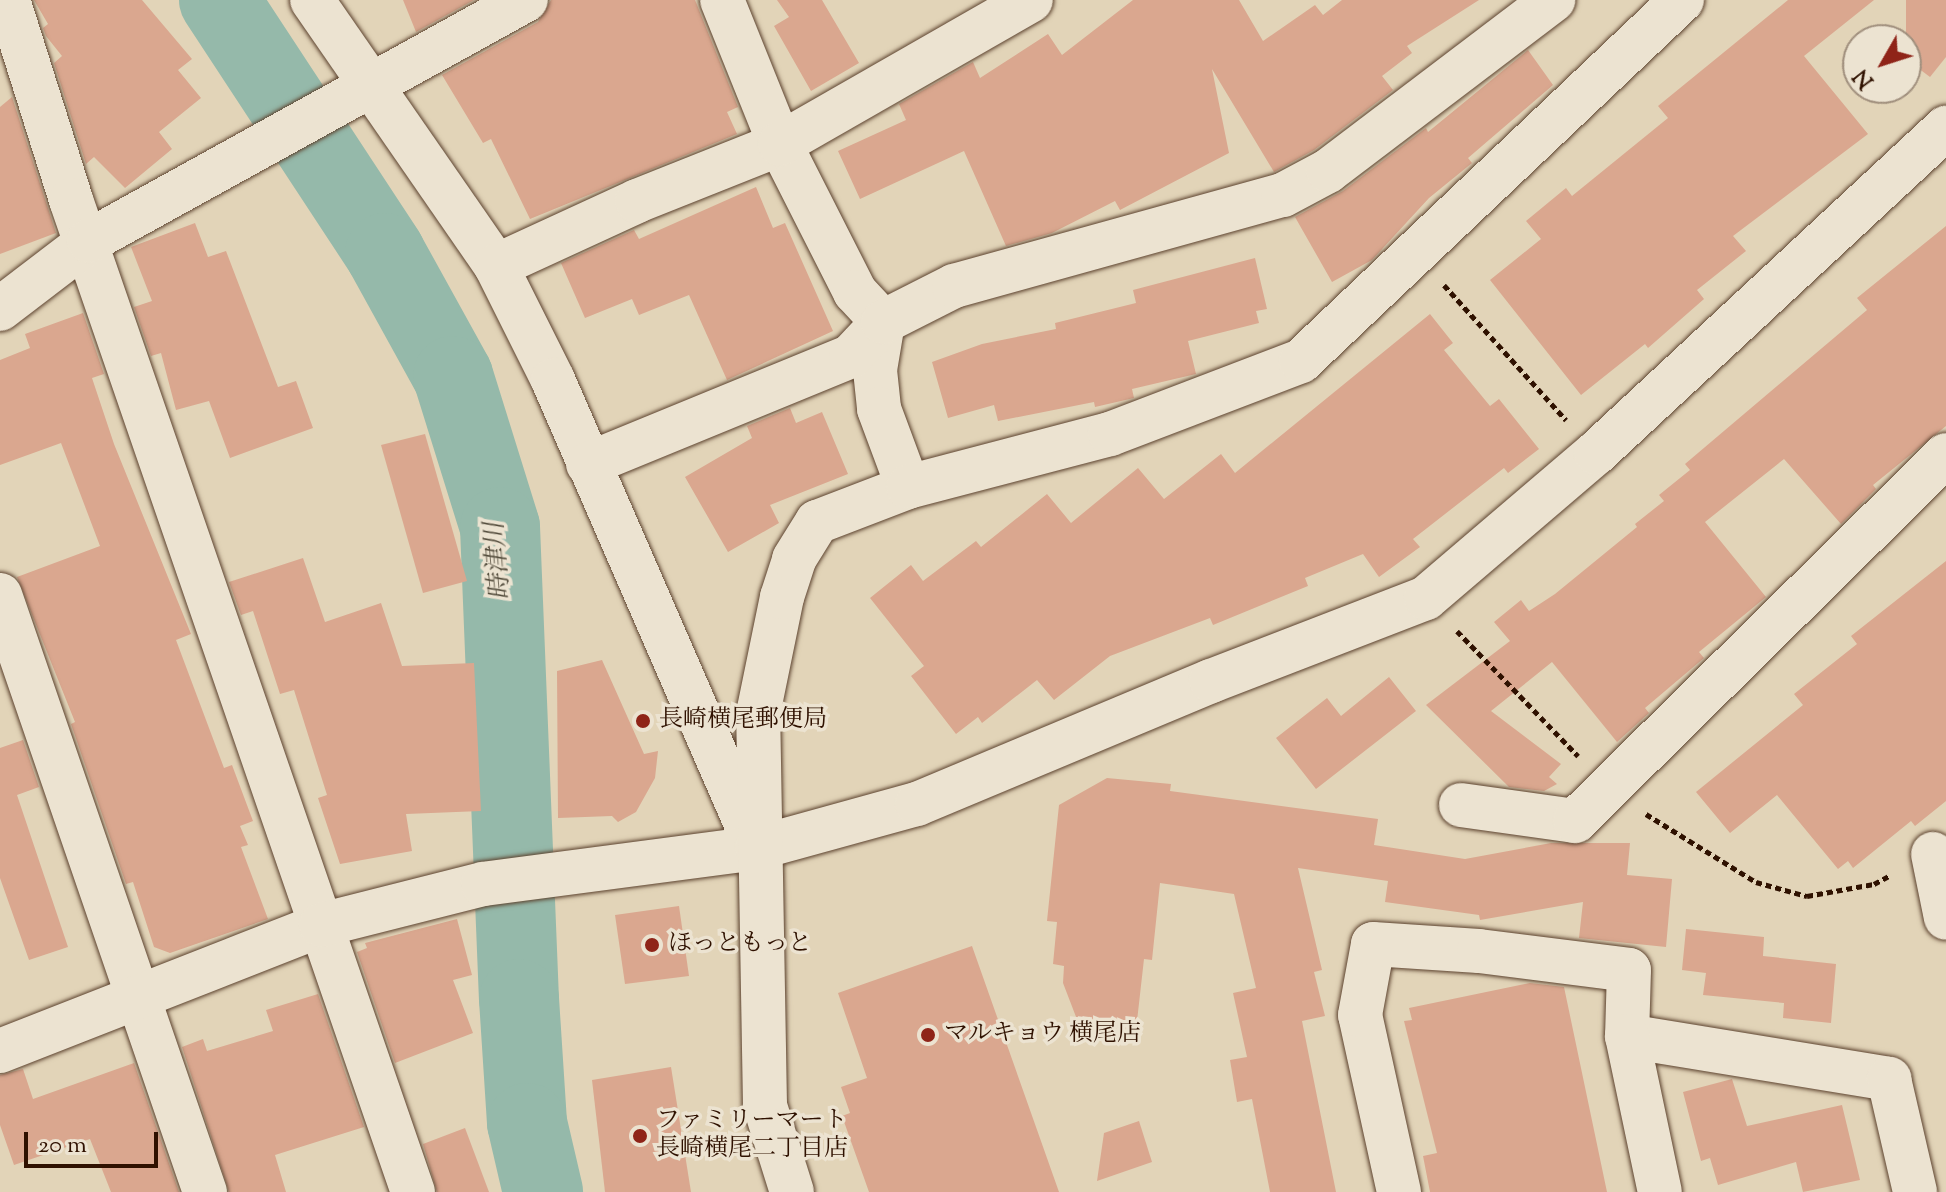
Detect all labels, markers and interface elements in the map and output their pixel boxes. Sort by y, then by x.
north arrow [1842,24,1922,104]
text: N [1847,61,1883,95]
water label: 時津川 [480,521,518,601]
place label: 長崎横尾郵便局 [659,707,827,735]
marker: 長崎横尾郵便局 [634,712,652,730]
place label: ほっともっと [668,931,812,959]
marker: ほっともっと [643,936,661,954]
place label: マルキョウ 横尾店 [944,1021,1141,1049]
marker: マルキョウ 横尾店 [919,1026,937,1044]
place label: ファミリーマート 長崎横尾二丁目店 [656,1108,848,1164]
scale bar [28,1116,162,1166]
marker: ファミリーマート 長崎横尾二丁目店 [631,1127,649,1145]
text: 20 m [38,1129,87,1163]

